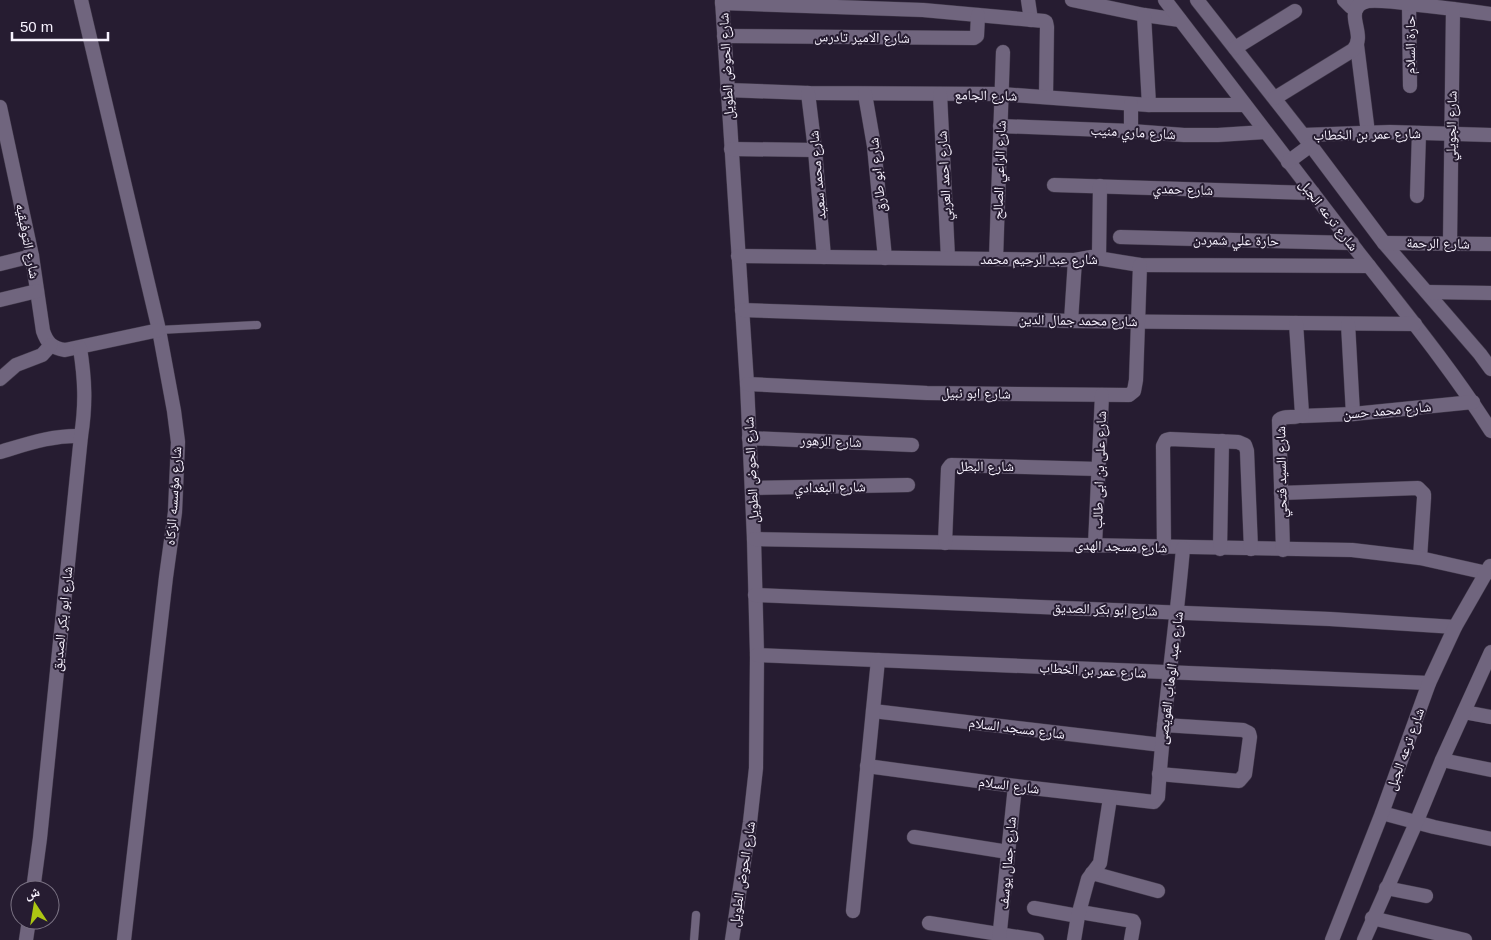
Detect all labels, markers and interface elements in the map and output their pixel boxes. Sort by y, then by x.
scale bar [12,10,109,42]
street label: شارع الحوض الطويل [715,12,739,120]
street label: حارة السلام [1402,16,1420,74]
text: 50 m [20,18,53,35]
street label: شارع الامير تادرس [814,28,910,48]
street label: شارع الجامع [954,86,1018,106]
street label: شارع الجويلي [1442,91,1463,161]
street label: شارع الراعي الصالح [989,120,1012,220]
street label: شارع ماري منيب [1090,122,1176,146]
street label: شارع عمر بن الخطاب [1313,125,1421,145]
street label: شارع محمد سعيد [805,130,831,220]
street label: شارع احمد العربي [934,130,958,221]
street label: شارع ابو طارق [865,136,891,213]
street label: شارع ترعه الجبل [1295,176,1362,255]
street label: شارع حمدي [1152,180,1214,202]
street label: شارع التوفيقيه [11,202,43,280]
street label: حارة علي شمردن [1193,231,1279,252]
street label: شارع الرحمة [1406,234,1470,254]
street label: شارع عبد الرحيم محمد [980,251,1098,269]
street label: شارع محمد جمال الدين [1018,311,1138,331]
street label: شارع ابو نبيل [941,384,1011,404]
street label: شارع محمد حسن [1342,398,1432,424]
street label: شارع على بن ابى طالب [1089,411,1111,529]
street label: شارع الحوض الطويل [740,416,764,524]
street label: شارع السيد فتحي [1272,426,1293,518]
street label: شارع الزهور [799,432,862,452]
street label: شارع مؤسسه الزكاه [162,446,186,546]
street label: شارع البطل [956,458,1014,476]
street label: شارع البغدادي [794,478,866,499]
street label: شارع مسجد الهدى [1074,536,1168,558]
street label: شارع ابو بكر الصديق [49,566,77,673]
street label: شارع ابو بكر الصديق [1052,599,1158,621]
street label: شارع عبد الوهاب القويصى [1154,611,1188,746]
street label: شارع عمر بن الخطاب [1039,659,1147,683]
street label: شارع ترعه الجبل [1383,706,1429,793]
street label: شارع مسجد السلام [968,714,1066,744]
street label: شارع السلام [977,773,1040,799]
street label: شارع جمال يوسف [995,816,1021,910]
street label: شارع الحوض الطويل [726,820,760,928]
north arrow [10,880,60,930]
text: ش [23,883,42,903]

